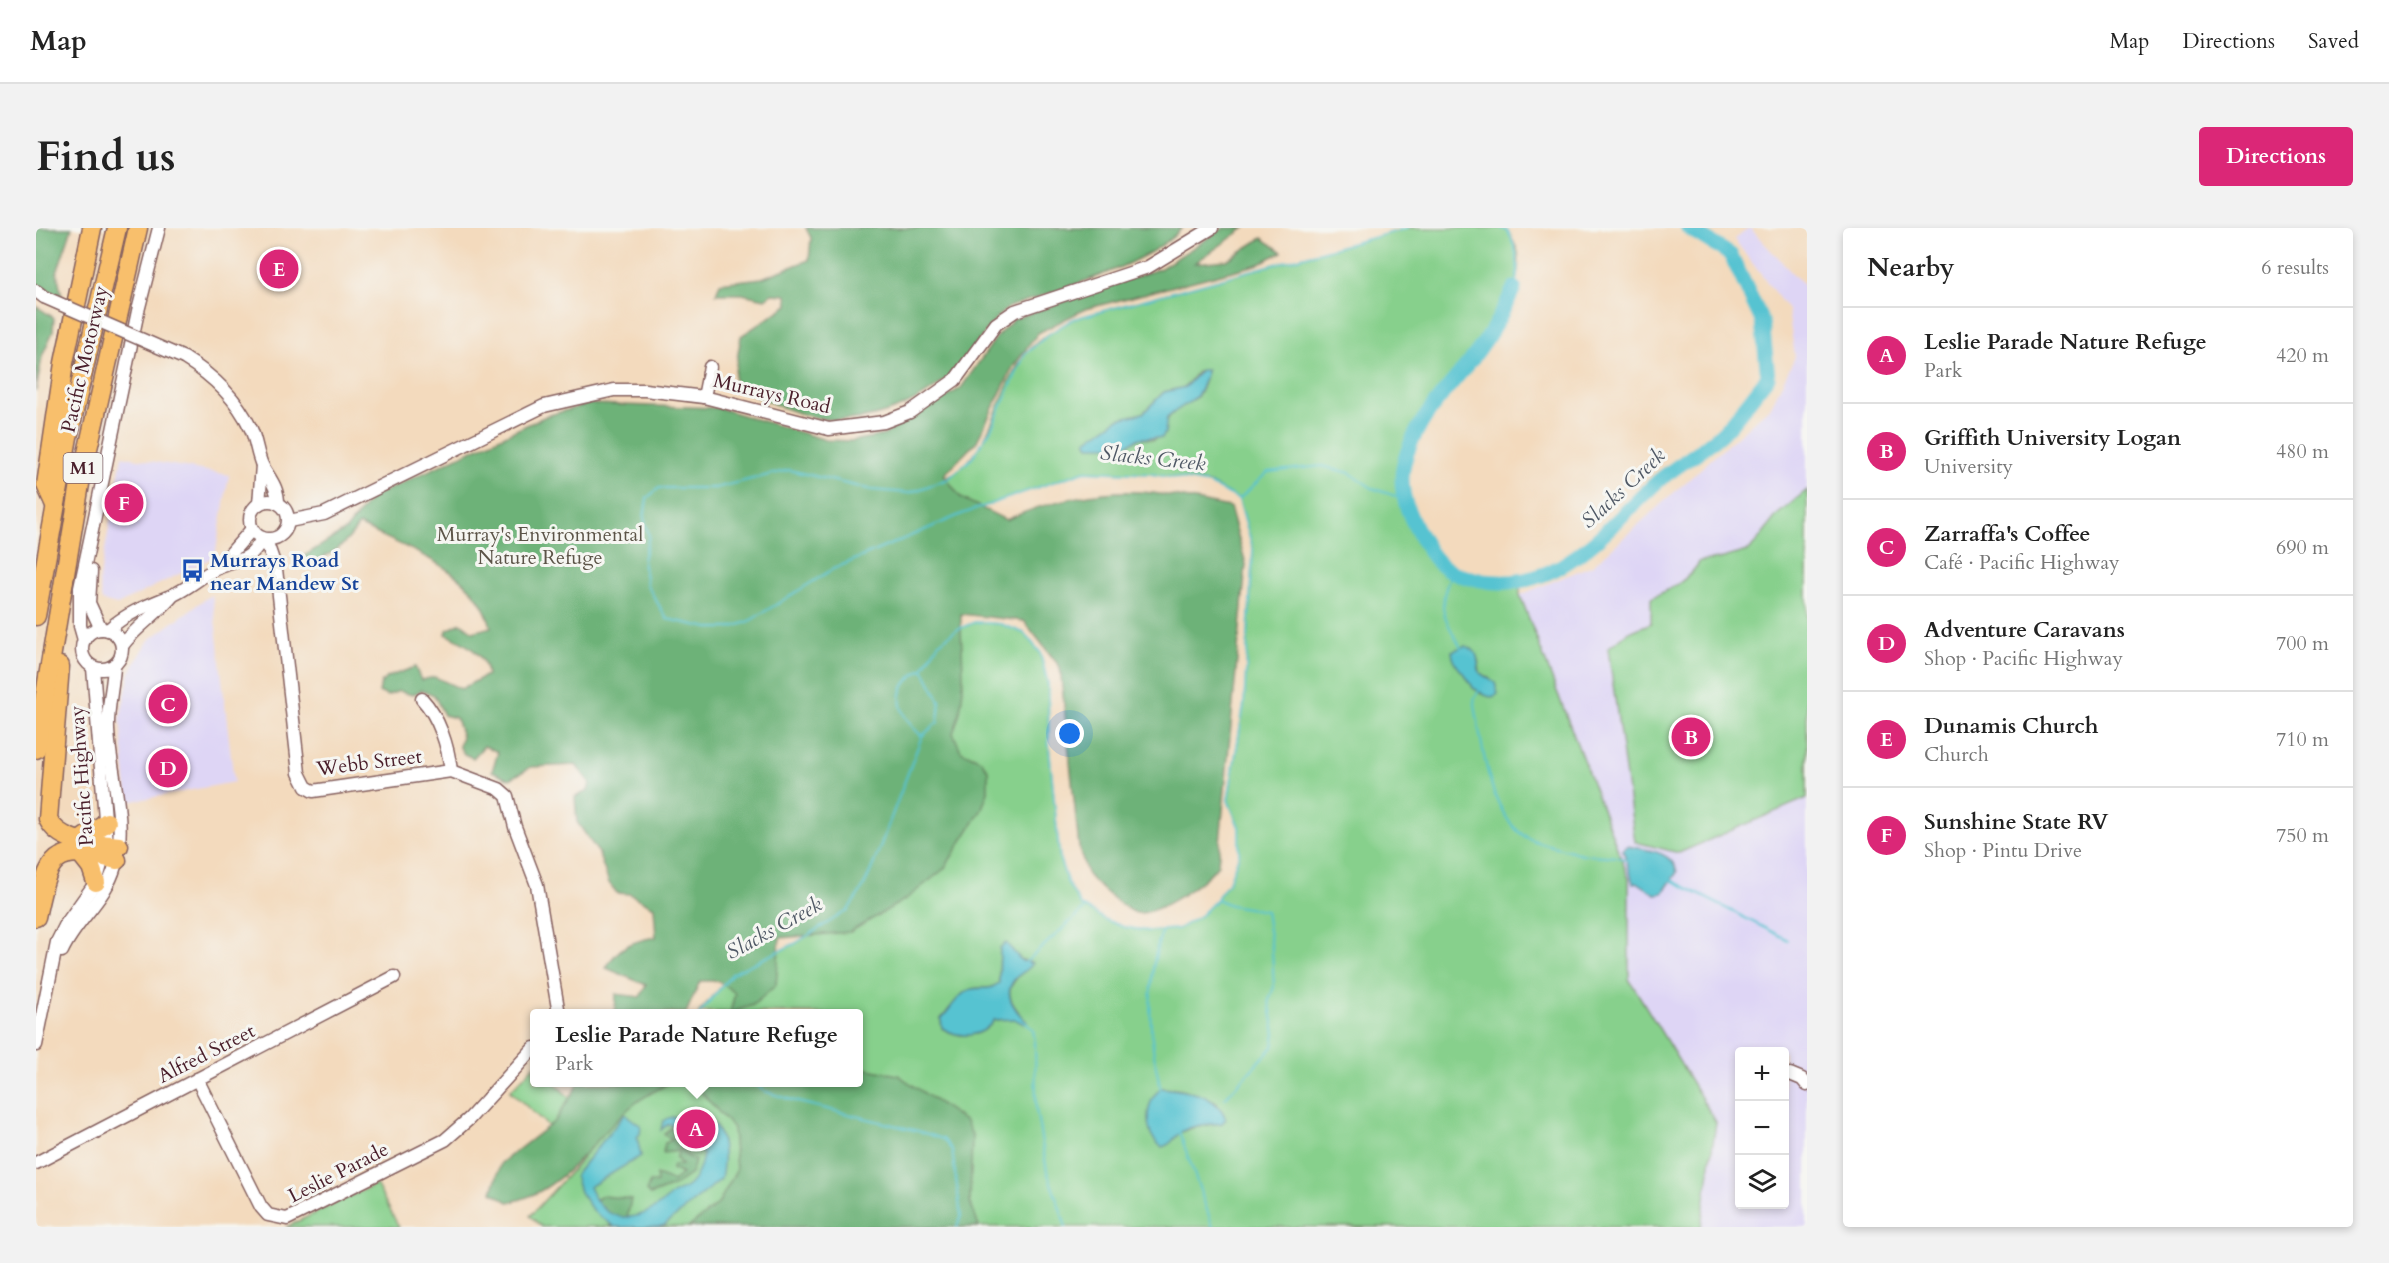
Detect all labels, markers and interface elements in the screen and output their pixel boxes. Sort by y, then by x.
text: Map [30,22,87,60]
text: Map [2109,27,2149,56]
text: Directions [2182,27,2275,56]
text: Saved [2308,27,2359,56]
button: Directions [2199,127,2353,186]
text: Find us [36,128,176,185]
pin: E [260,246,298,291]
text: Nearby [1867,250,1955,285]
text: 6 results [2261,254,2329,281]
street label: Pacific Motorway [54,282,115,435]
text: Leslie Parade Nature Refuge [1924,327,2207,357]
text: A [1879,342,1894,369]
text: 420 m [2276,342,2329,369]
text: Park [1924,357,1962,384]
street label: Murrays Road [711,367,834,420]
text: Griffith University Logan [1924,423,2181,453]
text: B [1879,438,1894,465]
text: 480 m [2276,438,2329,465]
water label: Slacks Creek [1099,439,1208,479]
water label: Slacks Creek [1575,441,1672,535]
road number: M1 [64,453,102,483]
text: University [1924,453,2013,480]
pin: F [104,480,143,526]
text: Zarraffa's Coffee [1924,519,2090,549]
park label: Murray's Environmental Nature Refuge [437,521,643,571]
text: C [1879,534,1894,561]
text: 690 m [2276,534,2329,561]
place label: Murrays Road near Mandew St [210,547,359,597]
text: Café · Pacific Highway [1924,549,2120,576]
bus stop icon: Murrays Road near Mandew St [179,558,205,584]
text: Adventure Caravans [1924,615,2125,645]
text: D [1878,630,1895,657]
text: 700 m [2276,630,2329,657]
text: Shop · Pacific Highway [1924,645,2123,672]
pin: C [148,682,188,726]
street label: Pacific Highway [63,704,100,847]
text: Dunamis Church [1924,711,2099,741]
pin: B [1672,714,1710,760]
your location [1055,719,1084,748]
text: E [1880,726,1893,753]
text: 710 m [2276,726,2329,753]
text: Church [1924,741,1989,768]
street label: Webb Street [314,743,424,782]
pin: D [148,746,188,790]
text: Sunshine State RV [1924,807,2108,837]
text: F [1881,822,1892,849]
text: 750 m [2276,822,2329,849]
text: Shop · Pintu Drive [1924,837,2082,864]
water label: Slacks Creek [721,890,828,967]
popup [530,1009,863,1087]
street label: Alfred Street [153,1017,260,1090]
text: Leslie Parade Nature Refuge [555,1020,838,1050]
map controls [1735,1047,1789,1209]
button: + [1735,1047,1789,1101]
text: Park [555,1050,594,1077]
button: − [1735,1101,1789,1155]
pin: A [676,1106,716,1152]
street label: Leslie Parade [283,1136,393,1209]
button: layers [1735,1155,1789,1209]

